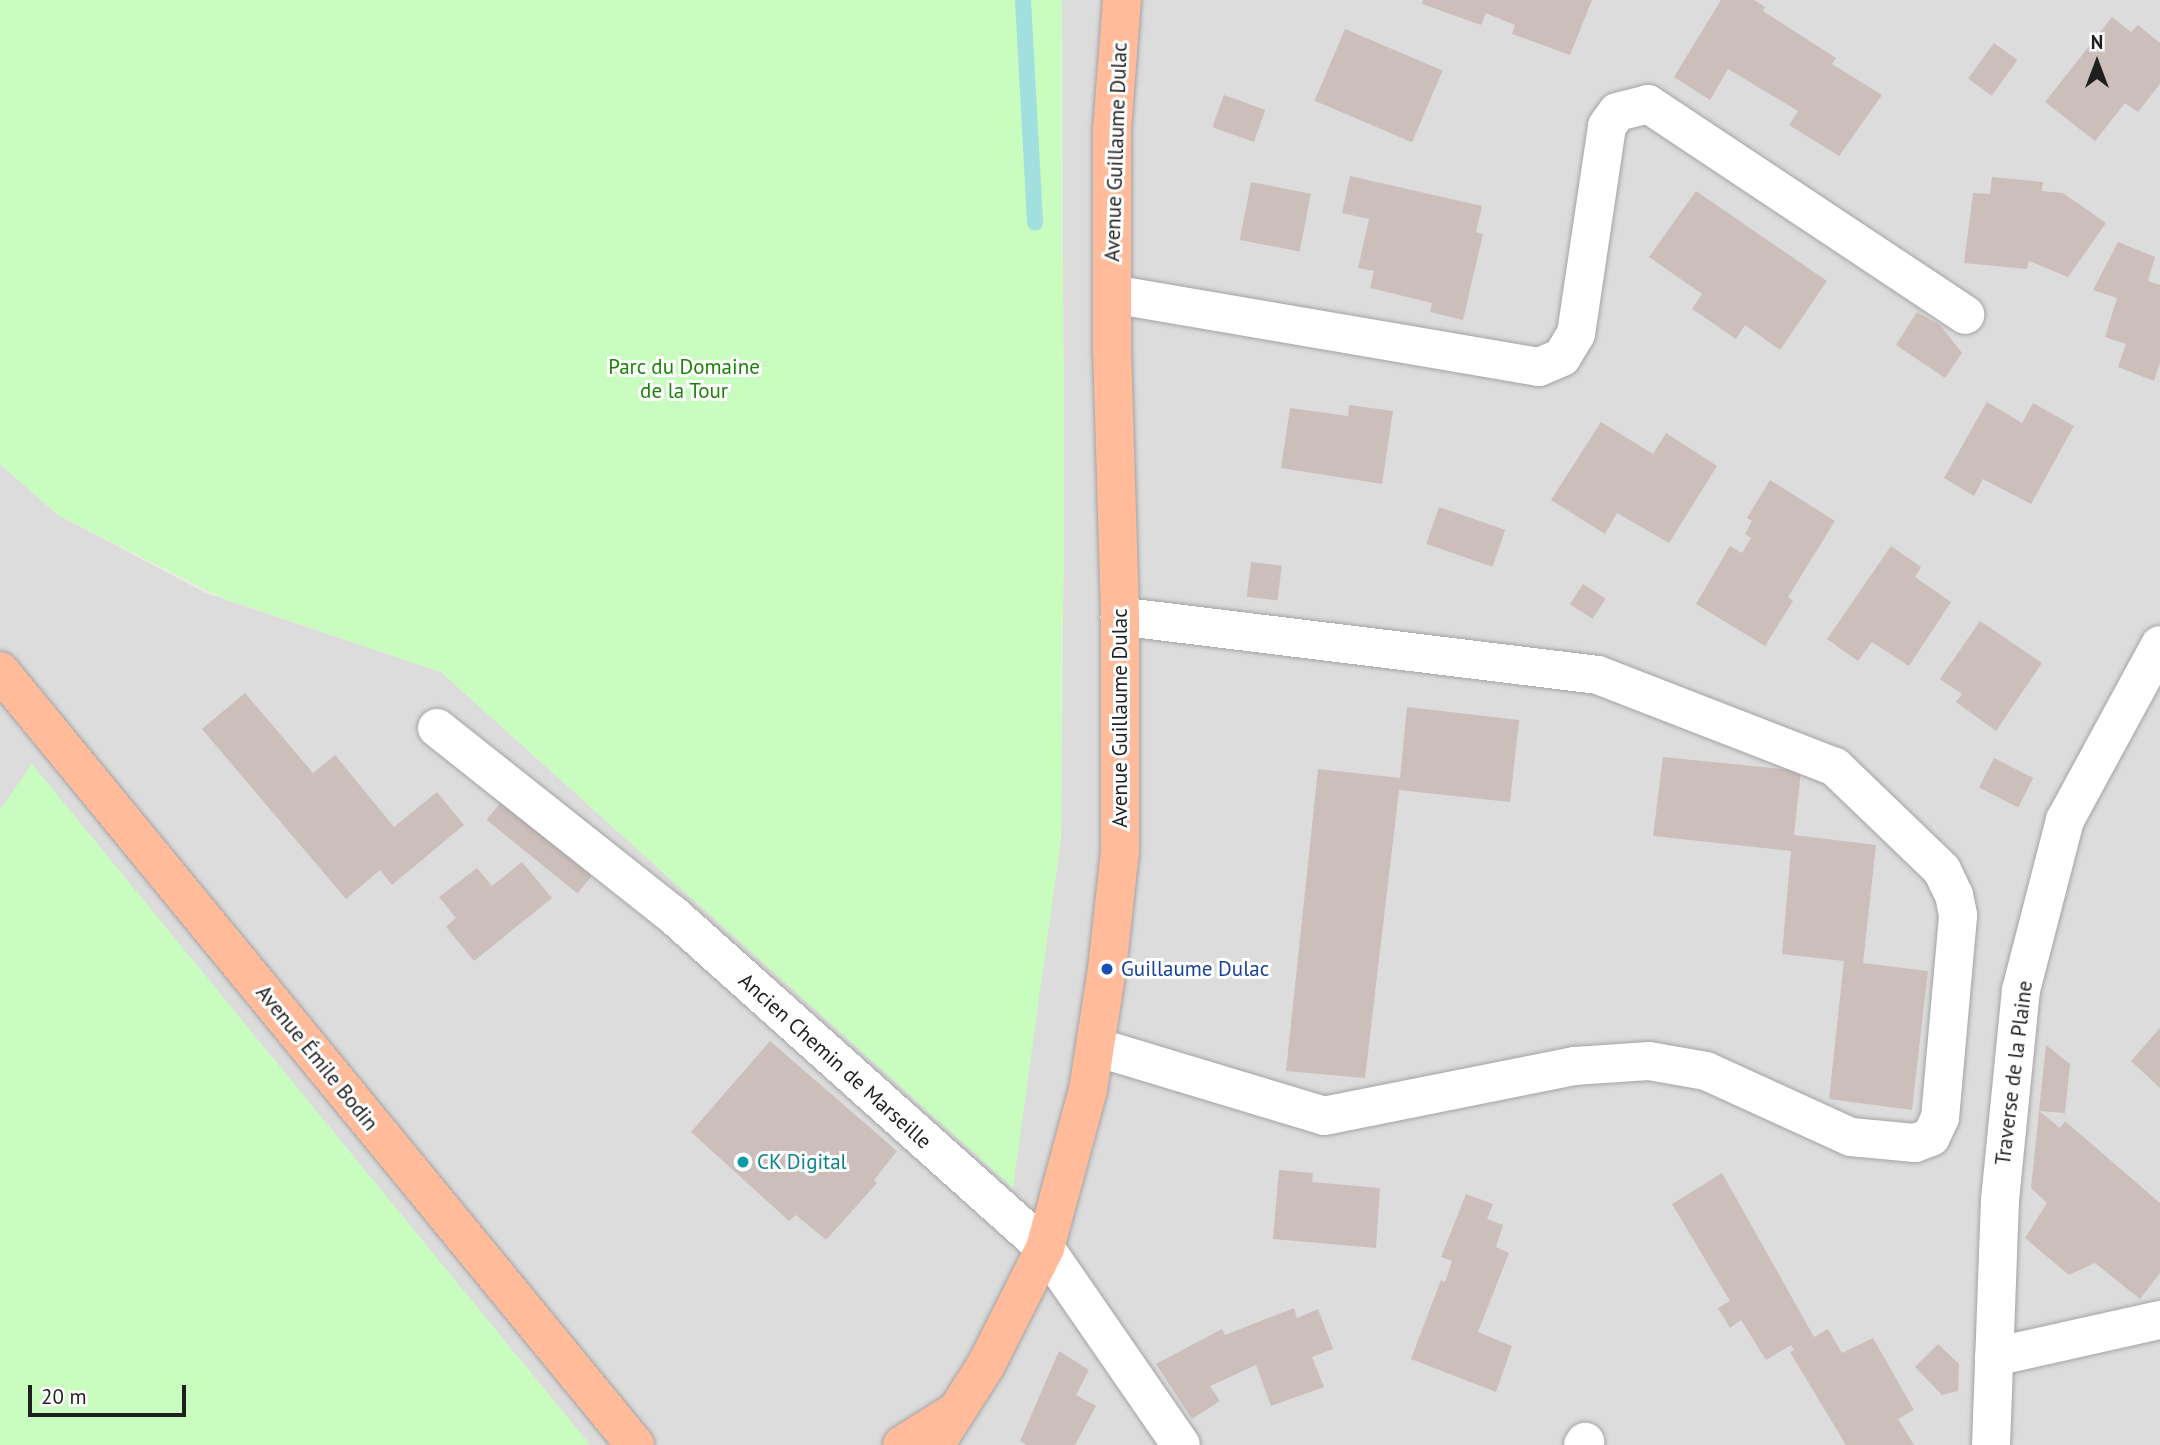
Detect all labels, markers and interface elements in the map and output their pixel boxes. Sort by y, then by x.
north arrow [2062,28,2132,98]
text: N [2091,30,2103,54]
street label: Avenue Guillaume Dulac [1100,42,1132,262]
park label: Parc du Domaine de la Tour [608,354,760,404]
street label: Avenue Guillaume Dulac [1107,608,1133,828]
place label: Guillaume Dulac [1121,956,1269,982]
marker: Guillaume Dulac [1099,961,1115,977]
street label: Ancien Chemin de Marseille [734,968,936,1154]
street label: Traverse de la Plaine [1990,979,2038,1167]
street label: Avenue Émile Bodin [251,980,383,1136]
place label: CK Digital [757,1149,847,1175]
marker: CK Digital [735,1154,751,1170]
scale bar [32,1372,189,1416]
text: 20 m [41,1383,87,1410]

